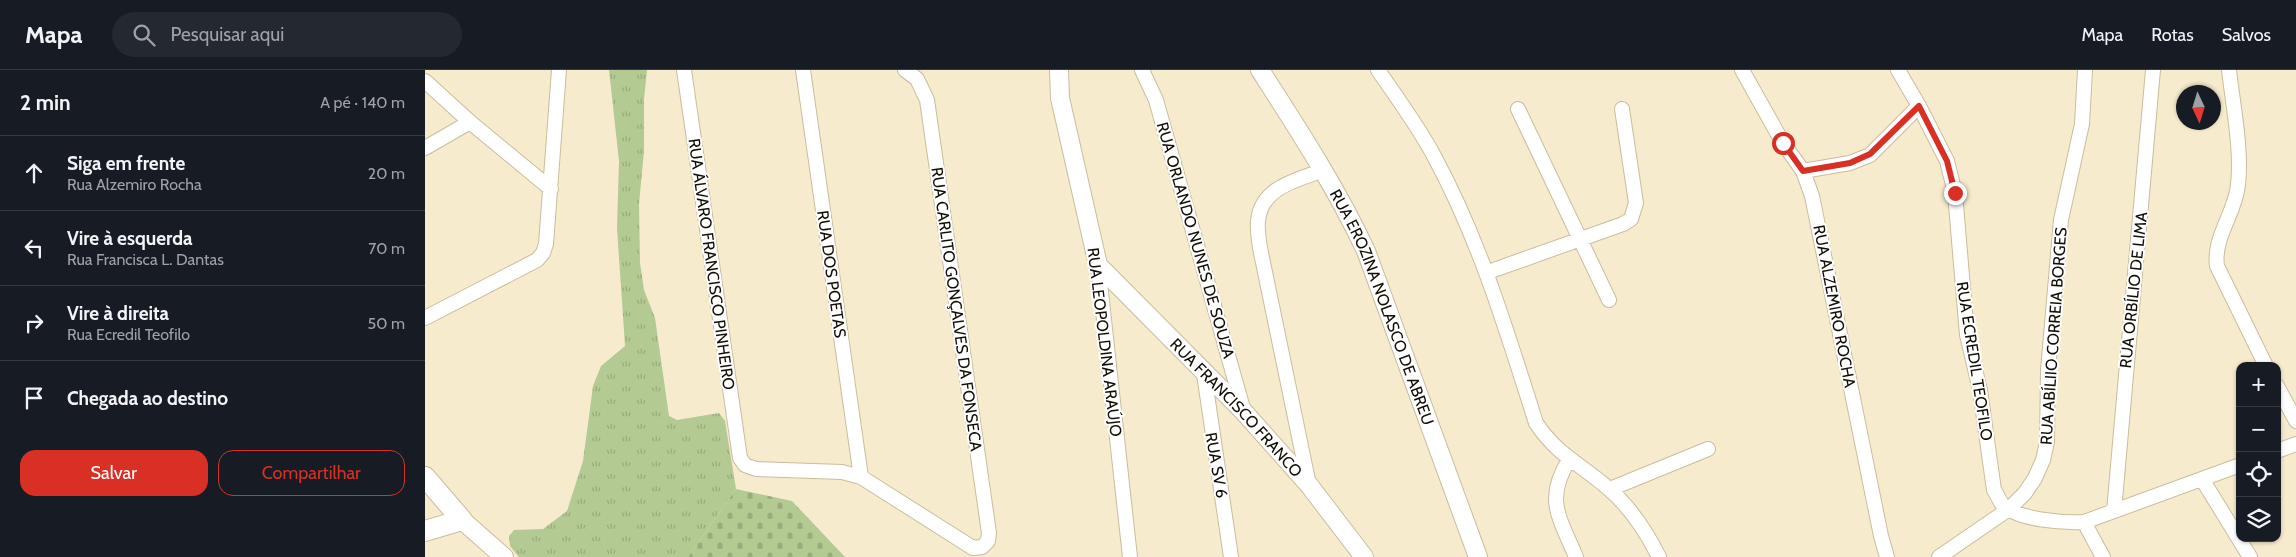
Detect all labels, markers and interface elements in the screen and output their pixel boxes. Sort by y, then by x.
search box [112,12,462,57]
text: Mapa [25,20,82,49]
icon: search [130,21,158,49]
text: Pesquisar aqui [170,23,284,46]
text: Mapa [2081,24,2123,46]
text: Rotas [2151,24,2194,46]
text: Salvos [2222,24,2271,46]
north arrow [2176,85,2221,130]
text: 2 min [20,90,71,115]
text: A pé · 140 m [320,93,405,112]
street label: RUA ORLANDO NUNES DE SOUZA [1153,120,1238,361]
route start [1772,132,1795,155]
street label: RUA ÁLVARO FRANCISCO PINHEIRO [684,137,739,391]
text: Siga em frente [67,152,185,175]
icon: ahead [20,159,48,187]
text: 20 m [368,164,405,183]
street label: RUA CARLITO GONÇALVES DA FONSECA [927,166,986,452]
text: Rua Alzemiro Rocha [67,175,202,194]
route end [1944,182,1967,205]
street label: RUA EROZINA NOLASCO DE ABREU [1326,186,1438,428]
street label: RUA DOS POETAS [813,209,850,339]
street label: RUA ORBÍLIO DE LIMA [2116,211,2151,369]
street label: RUA ALZEMIRO ROCHA [1809,223,1860,389]
text: Vire à esquerda [67,227,193,250]
street label: RUA ABÍLIIO CORREIA BORGES [2036,227,2071,446]
icon: left [20,234,48,262]
text: 70 m [368,239,405,258]
street label: RUA LEOPOLDINA ARAÚJO [1083,246,1126,438]
text: Rua Francisca L. Dantas [67,250,224,269]
street label: RUA ECREDIL TEOFILO [1953,280,1996,442]
text: Vire à direita [67,302,169,325]
icon: right [20,309,48,337]
text: 50 m [368,314,405,333]
text: Rua Ecredil Teofilo [67,325,190,344]
street label: RUA FRANCISCO FRANCO [1166,335,1306,481]
map controls [2236,362,2281,542]
button: + [2236,362,2281,407]
icon: arrive [20,384,48,412]
text: Chegada ao destino [67,387,228,410]
button: − [2236,407,2281,452]
street label: RUA SV 6 [1201,431,1232,499]
button: Salvar [20,450,208,496]
button: Compartilhar [218,450,405,496]
button: locate [2236,452,2281,497]
button: layers [2236,497,2281,542]

